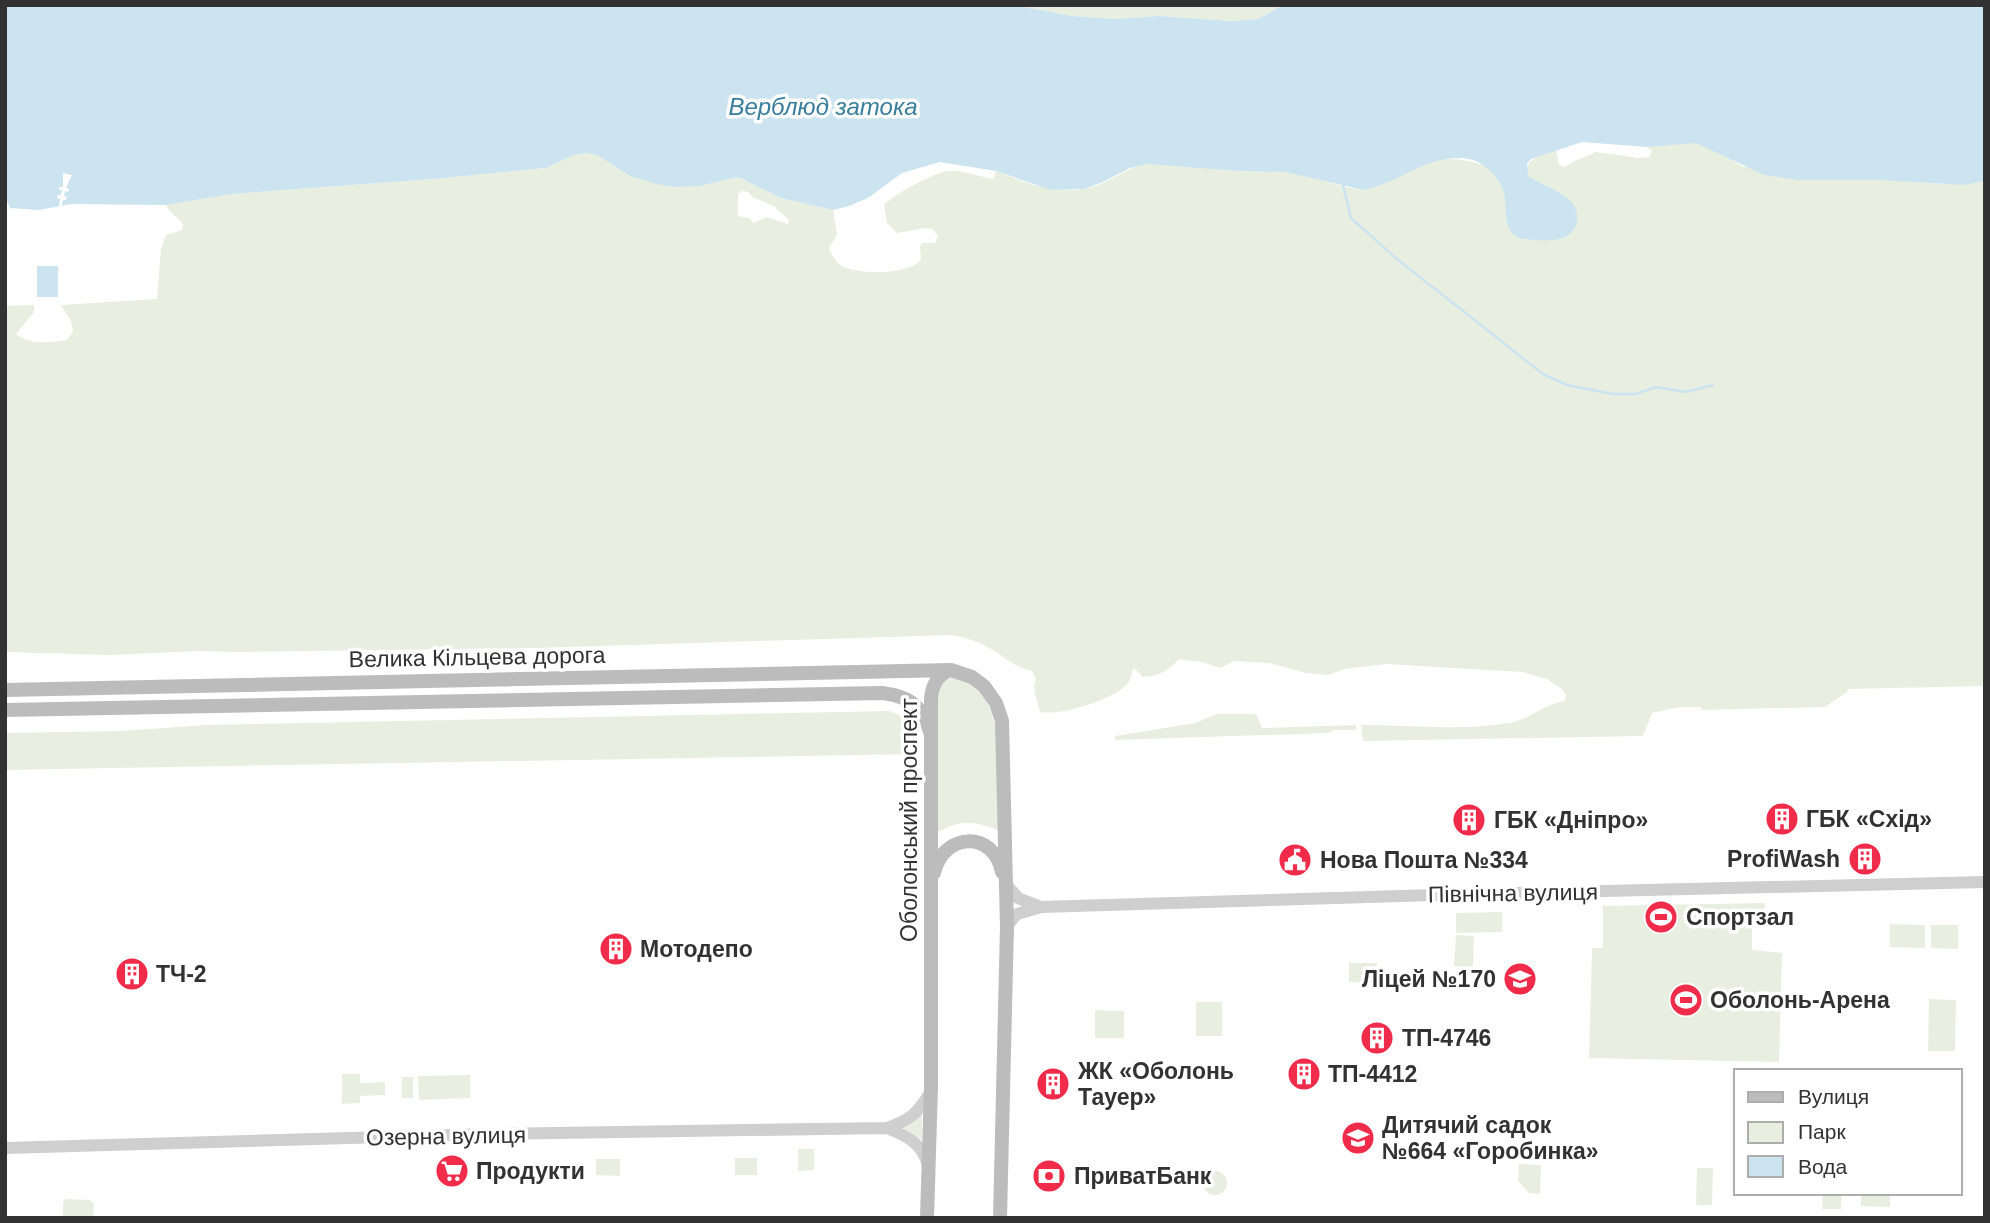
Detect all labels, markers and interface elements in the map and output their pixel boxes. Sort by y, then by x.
water label: Верблюд затока [728,93,918,120]
street label: Велика Кільцева дорога [348,642,606,672]
street label: Оболонський проспект [896,698,922,942]
building icon: ГБК «Схід» [1763,800,1801,838]
building icon: ГБК «Дніпро» [1450,801,1488,839]
place label: ГБК «Схід» [1806,806,1932,832]
place label: ГБК «Дніпро» [1494,807,1648,833]
building icon: ProfiWash [1846,840,1884,878]
public building icon: Нова Пошта №334 [1276,841,1314,879]
place label: ProfiWash [1727,846,1840,872]
place label: Нова Пошта №334 [1320,847,1528,873]
street label: Північна вулиця [1428,879,1598,907]
sports icon: Спортзал [1642,898,1680,936]
place label: Спортзал [1686,904,1794,930]
building icon: Мотодепо [597,930,635,968]
place label: Мотодепо [640,936,753,962]
building icon: ТЧ-2 [113,955,151,993]
school or university icon: Ліцей №170 [1501,960,1539,998]
place label: ТЧ-2 [156,961,207,987]
place label: Ліцей №170 [1362,966,1496,992]
sports icon: Оболонь-Арена [1667,981,1705,1019]
place label: Оболонь-Арена [1710,987,1890,1013]
building icon: ТП-4746 [1358,1019,1396,1057]
place label: ТП-4746 [1402,1025,1491,1051]
building icon: ТП-4412 [1285,1055,1323,1093]
place label: ЖК «Оболонь Тауер» [1077,1058,1234,1110]
place label: ТП-4412 [1328,1061,1417,1087]
building icon: ЖК «Оболонь Тауер» [1034,1065,1072,1103]
legend [1734,1069,1962,1195]
text: Вулиця [1798,1085,1869,1108]
place label: Дитячий садок №664 «Горобинка» [1382,1112,1599,1164]
school or university icon: Дитячий садок №664 «Горобинка» [1339,1119,1377,1157]
text: Парк [1798,1120,1846,1143]
street label: Озерна вулиця [366,1122,526,1150]
supermarket icon: Продукти [433,1152,471,1190]
text: Вода [1798,1155,1847,1178]
bank icon: ПриватБанк [1030,1157,1068,1195]
place label: Продукти [476,1158,585,1184]
place label: ПриватБанк [1074,1163,1212,1189]

